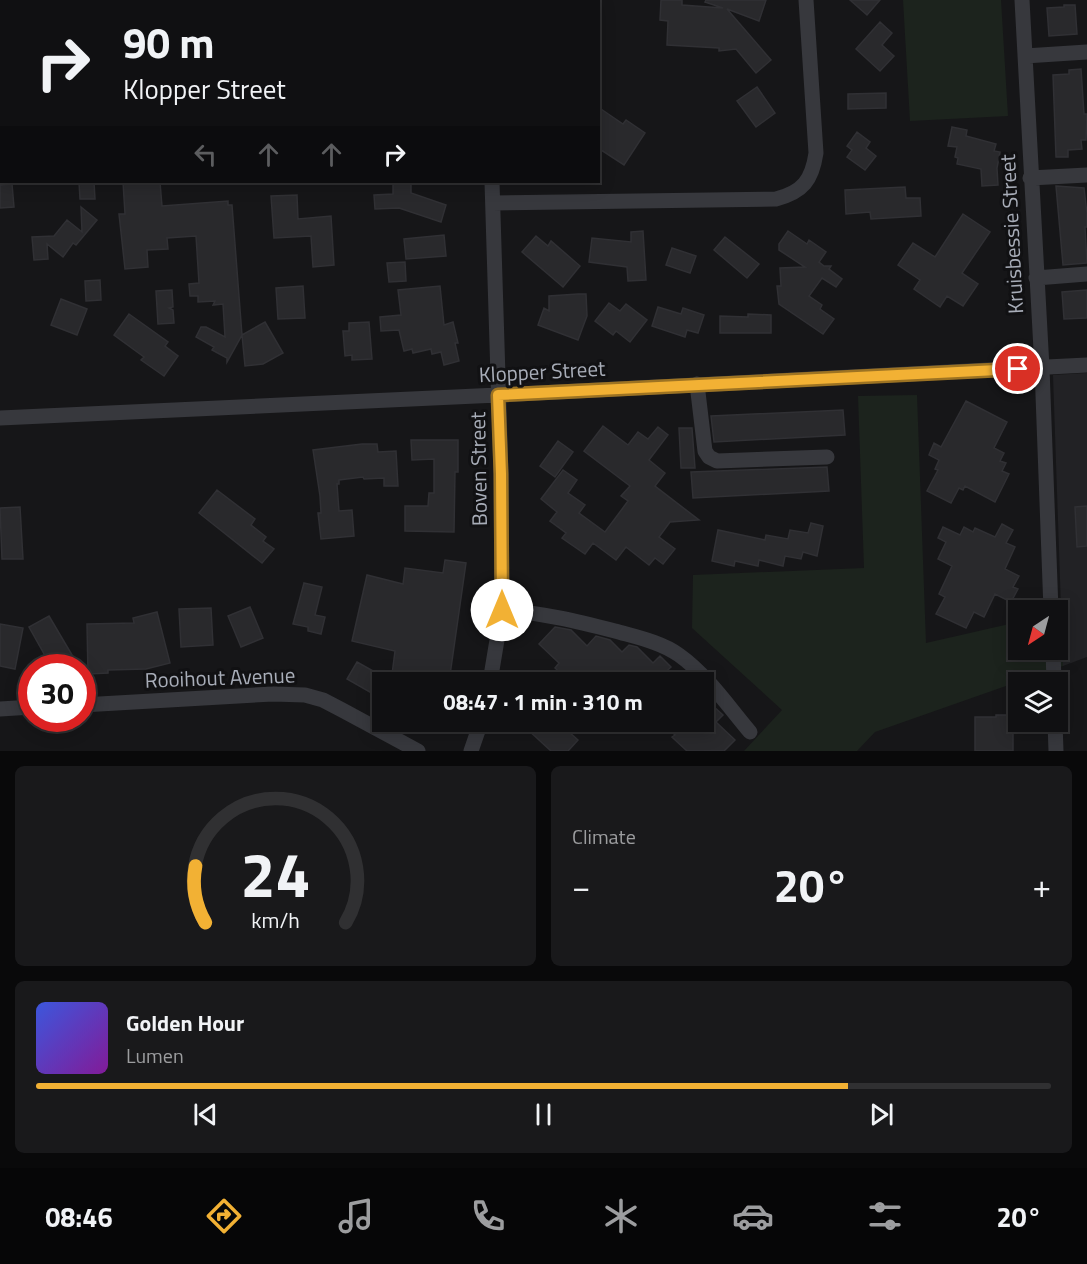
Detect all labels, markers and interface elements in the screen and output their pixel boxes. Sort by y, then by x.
text: 90 m [123,10,215,74]
icon: right [24,24,102,102]
text: Klopper Street [123,68,286,109]
icon: left [189,138,222,171]
icon: ahead [252,138,285,171]
icon: ahead [315,138,348,171]
icon: right [378,138,411,171]
street label: Kruisbessie Street [991,153,1031,315]
pin [992,343,1043,394]
street label: Klopper Street [478,352,607,390]
icon: arrive [1001,352,1034,385]
street label: Boven Street [461,411,495,526]
position arrow [470,578,534,642]
north arrow [1008,600,1068,660]
map controls [1008,600,1068,732]
speed limit sign: 30 [18,654,96,732]
street label: Rooihout Avenue [144,658,296,696]
button: layers [1008,672,1068,732]
text: 08:47 · 1 min · 310 m [443,685,643,719]
text: Climate [572,821,636,852]
text: 24 [241,826,310,921]
text: 20° [774,851,849,919]
text: − [572,861,590,911]
text: + [1033,861,1051,911]
text: km/h [251,904,300,936]
text: Golden Hour [126,1006,244,1040]
text: Lumen [126,1040,184,1071]
icon: previous [189,1098,222,1131]
icon: pause [527,1098,560,1131]
icon: next [865,1098,898,1131]
icon: directions [203,1195,245,1237]
icon: music [335,1195,377,1237]
icon: phone [467,1195,509,1237]
icon: climate [600,1195,642,1237]
icon: car [732,1195,774,1237]
icon: filters [864,1195,906,1237]
text: 08:46 [45,1196,113,1237]
text: 20° [996,1196,1042,1237]

